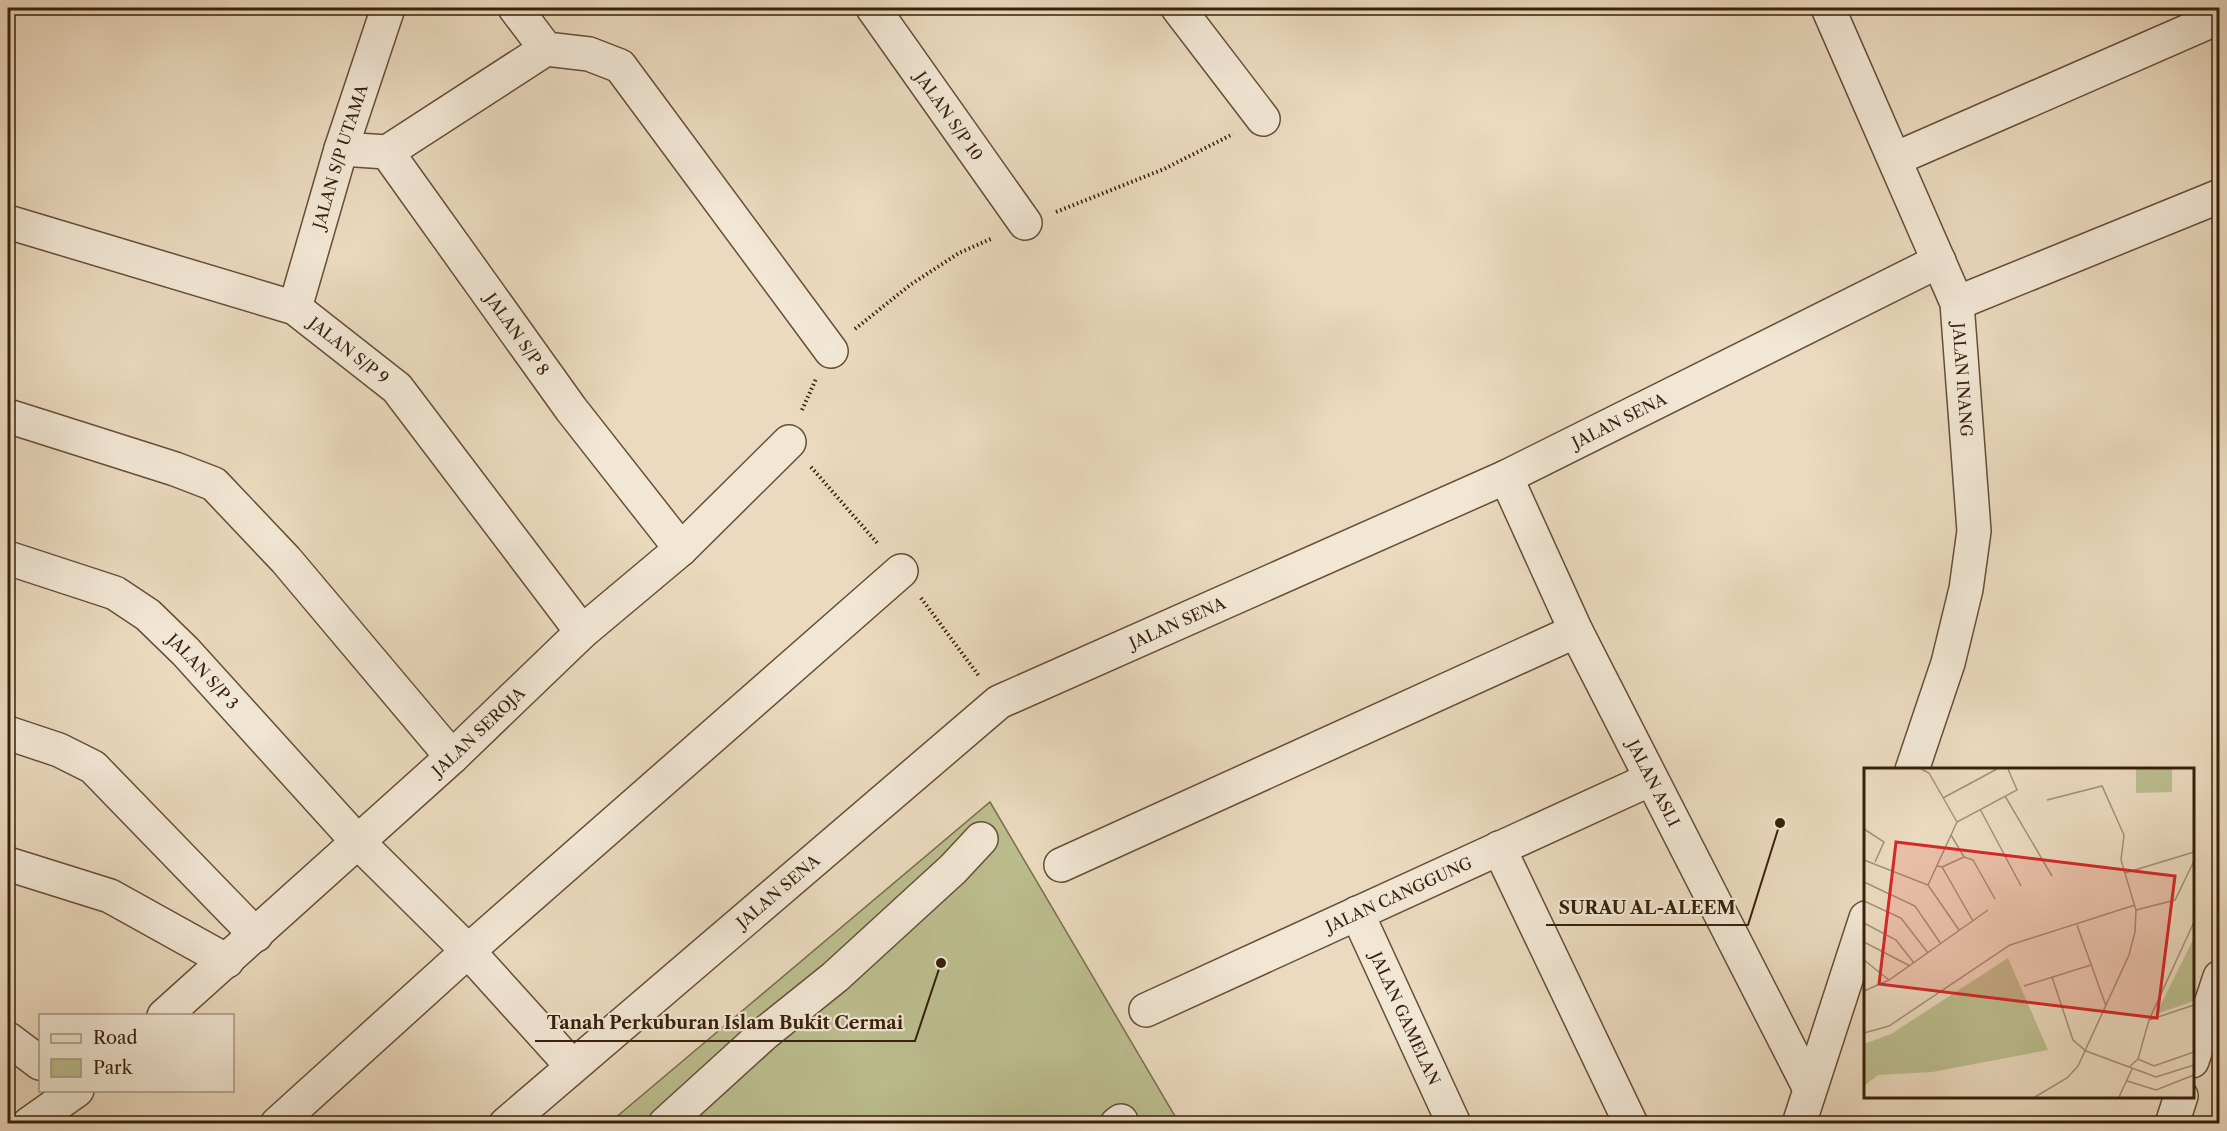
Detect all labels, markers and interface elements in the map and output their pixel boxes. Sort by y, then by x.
street label: JALAN S/P 10 [909,65,987,164]
street label: JALAN S/P UTAMA [308,81,372,234]
street label: JALAN S/P 8 [479,287,554,379]
street label: JALAN S/P 9 [302,311,393,388]
street label: JALAN INANG [1948,319,1977,438]
street label: JALAN SENA [1566,388,1671,454]
street label: JALAN SENA [1123,592,1229,654]
street label: JALAN S/P 3 [161,627,243,713]
street label: JALAN SEROJA [426,682,530,782]
street label: JALAN ASLI [1622,734,1684,830]
inset map [1864,768,2194,1098]
street label: JALAN SENA [730,849,824,934]
street label: JALAN CANGGUNG [1320,852,1475,938]
callout: SURAU AL-ALEEM [1546,889,1748,925]
text: SURAU AL-ALEEM [1558,897,1736,919]
street label: JALAN GAMELAN [1365,946,1445,1088]
callout: Tanah Perkuburan Islam Bukit Cermai [535,1005,915,1041]
text: Tanah Perkuburan Islam Bukit Cermai [547,1012,904,1034]
legend [39,1014,234,1092]
text: Road [93,1027,138,1049]
text: Park [93,1057,134,1079]

